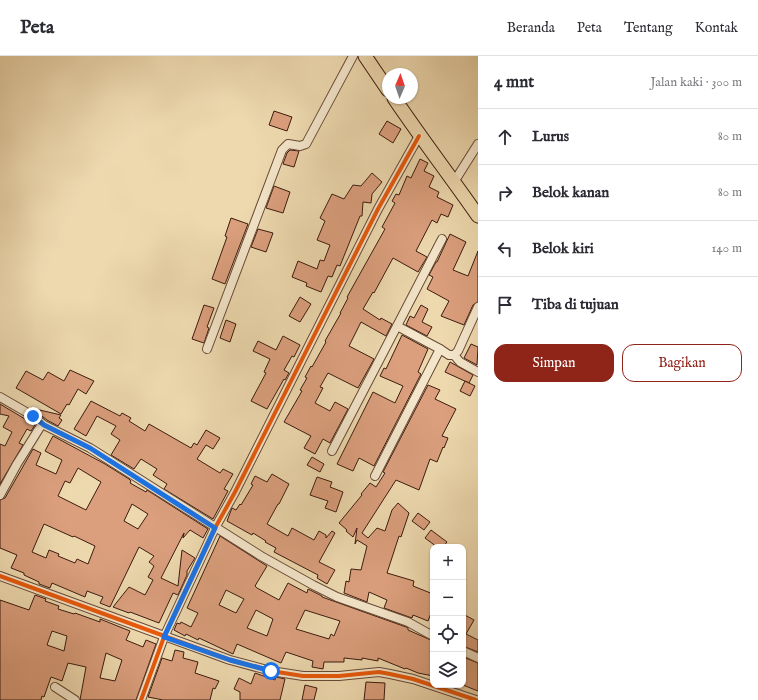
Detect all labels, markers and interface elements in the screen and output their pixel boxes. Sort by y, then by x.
text: Peta [20,16,54,40]
text: Beranda [507,19,555,37]
text: Peta [577,19,602,37]
text: Tentang [624,19,673,37]
text: Kontak [695,19,738,37]
north arrow [382,68,418,104]
text: 4 mnt [494,72,534,93]
text: Jalan kaki · 300 m [650,74,742,91]
icon: ahead [494,126,516,148]
text: Lurus [532,127,569,146]
text: 80 m [718,128,742,145]
icon: right [494,182,516,204]
text: Belok kanan [532,183,609,202]
text: 80 m [718,184,742,201]
icon: left [494,238,516,260]
text: Belok kiri [532,239,594,258]
text: 140 m [712,240,742,257]
icon: arrive [494,294,516,316]
text: Tiba di tujuan [532,295,619,314]
button: Simpan [494,344,614,382]
button: Bagikan [622,344,742,382]
route end [24,407,42,425]
map controls [430,544,466,688]
button: + [430,544,466,580]
button: − [430,580,466,616]
button: locate [430,616,466,652]
button: layers [430,652,466,688]
route start [262,662,280,680]

